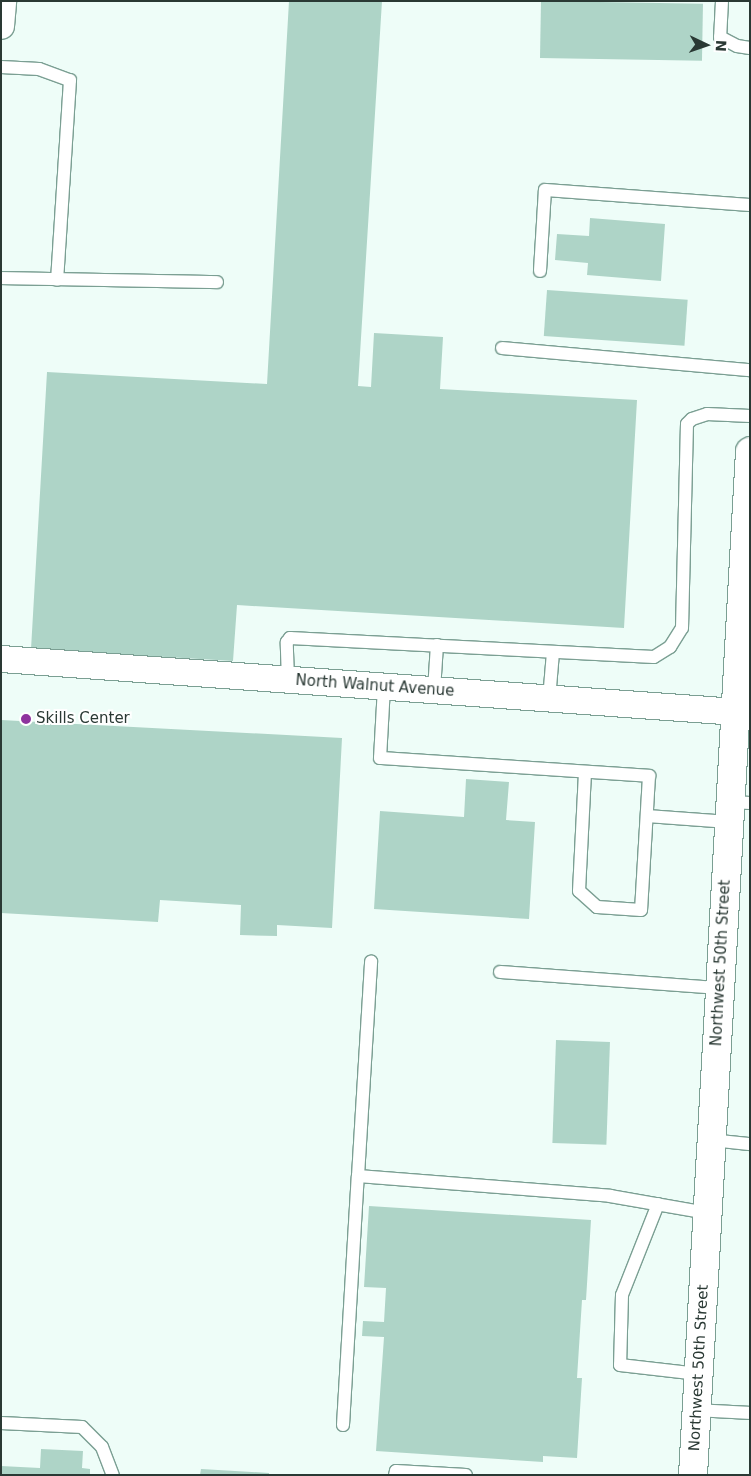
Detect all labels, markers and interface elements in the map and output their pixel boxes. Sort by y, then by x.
north arrow [681,20,731,70]
text: N [713,40,729,52]
street label: North Walnut Avenue [295,671,455,701]
place label: Skills Center [36,710,130,728]
marker: Skills Center [20,713,32,725]
street label: Northwest 50th Street [708,879,734,1047]
street label: Northwest 50th Street [686,1284,712,1452]

